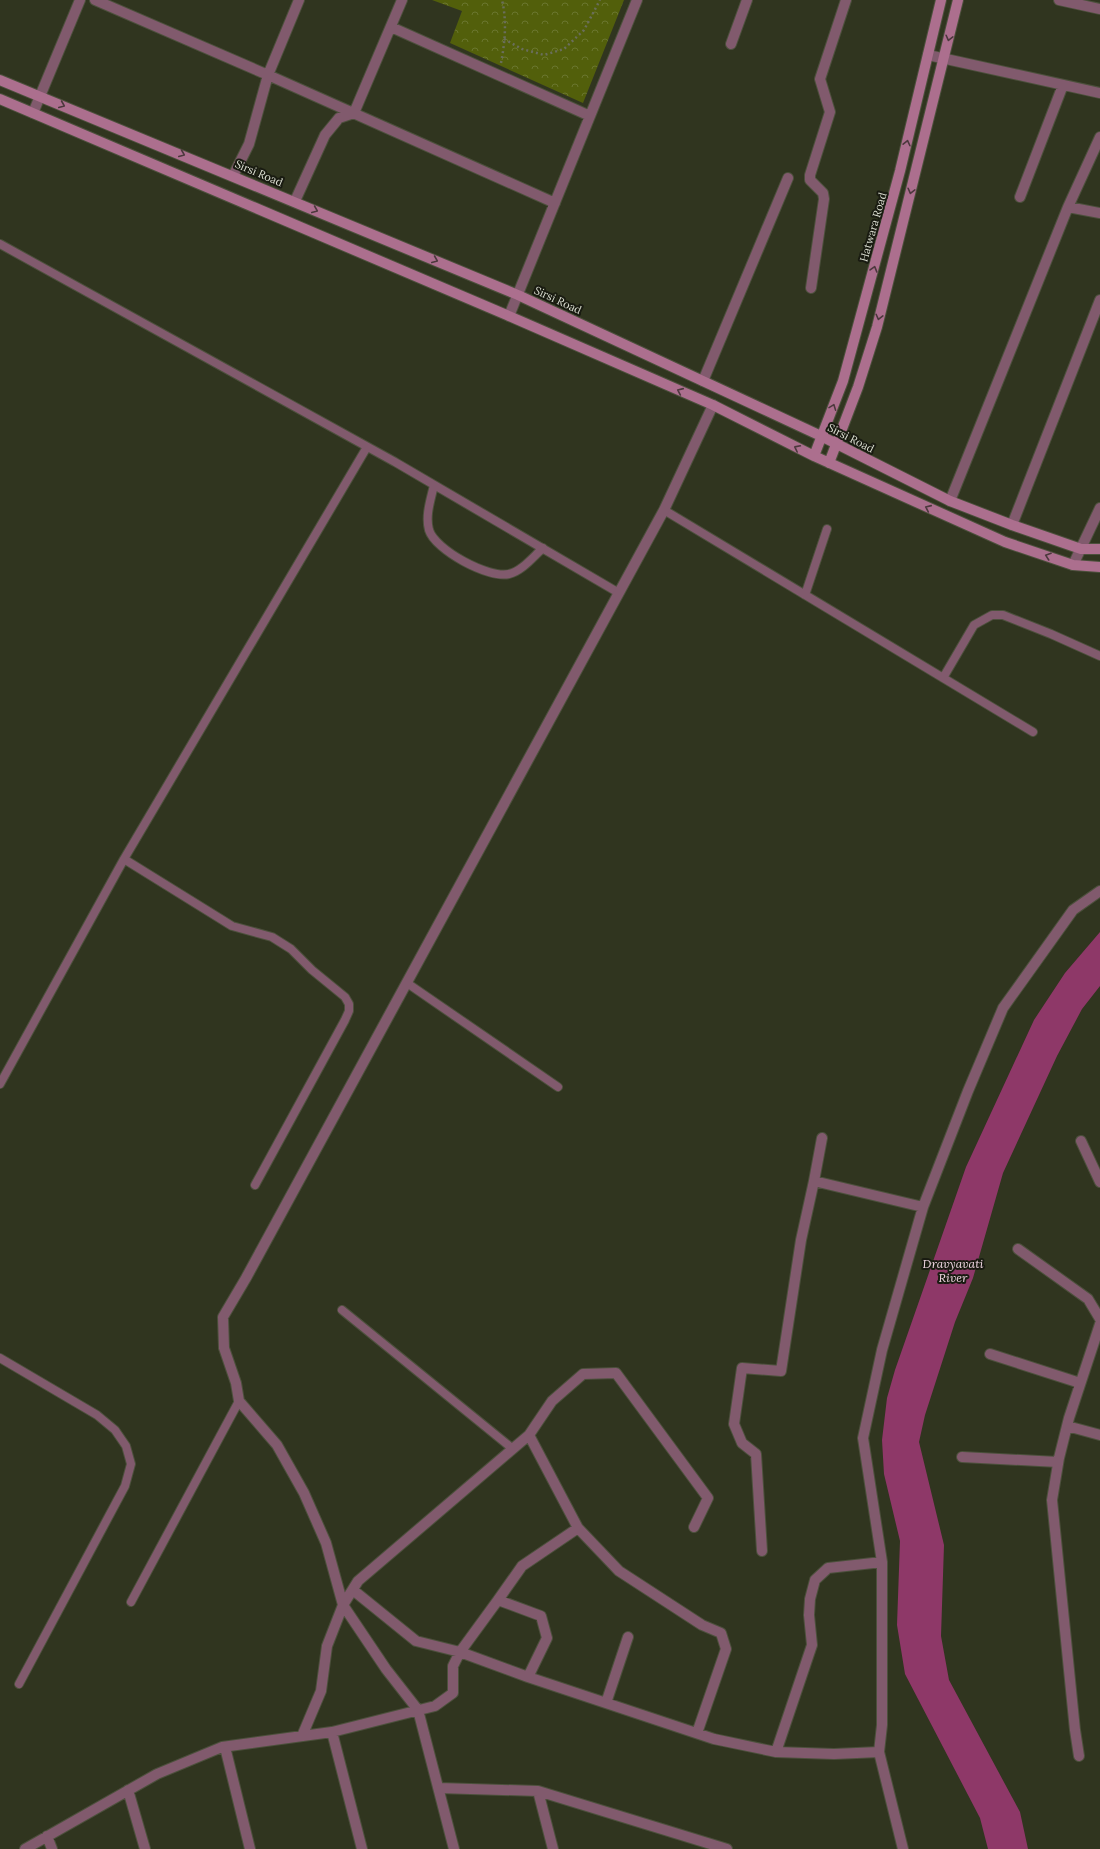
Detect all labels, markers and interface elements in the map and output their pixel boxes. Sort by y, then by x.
one-way arrow [945,35,953,41]
one-way arrow [59,100,66,108]
one-way arrow [902,140,911,147]
one-way arrow [179,150,186,158]
street label: Sirsi Road [233,157,285,189]
one-way arrow [908,188,916,195]
street label: Hatwara Road [856,190,890,263]
one-way arrow [312,205,319,213]
one-way arrow [431,255,439,263]
one-way arrow [869,265,878,272]
street label: Sirsi Road [532,283,584,317]
one-way arrow [876,314,884,321]
one-way arrow [677,388,685,396]
one-way arrow [828,403,836,410]
street label: Sirsi Road [825,420,877,456]
one-way arrow [794,445,801,453]
one-way arrow [925,505,932,513]
one-way arrow [1045,553,1052,561]
water label: Dravyavati River [923,1256,984,1285]

